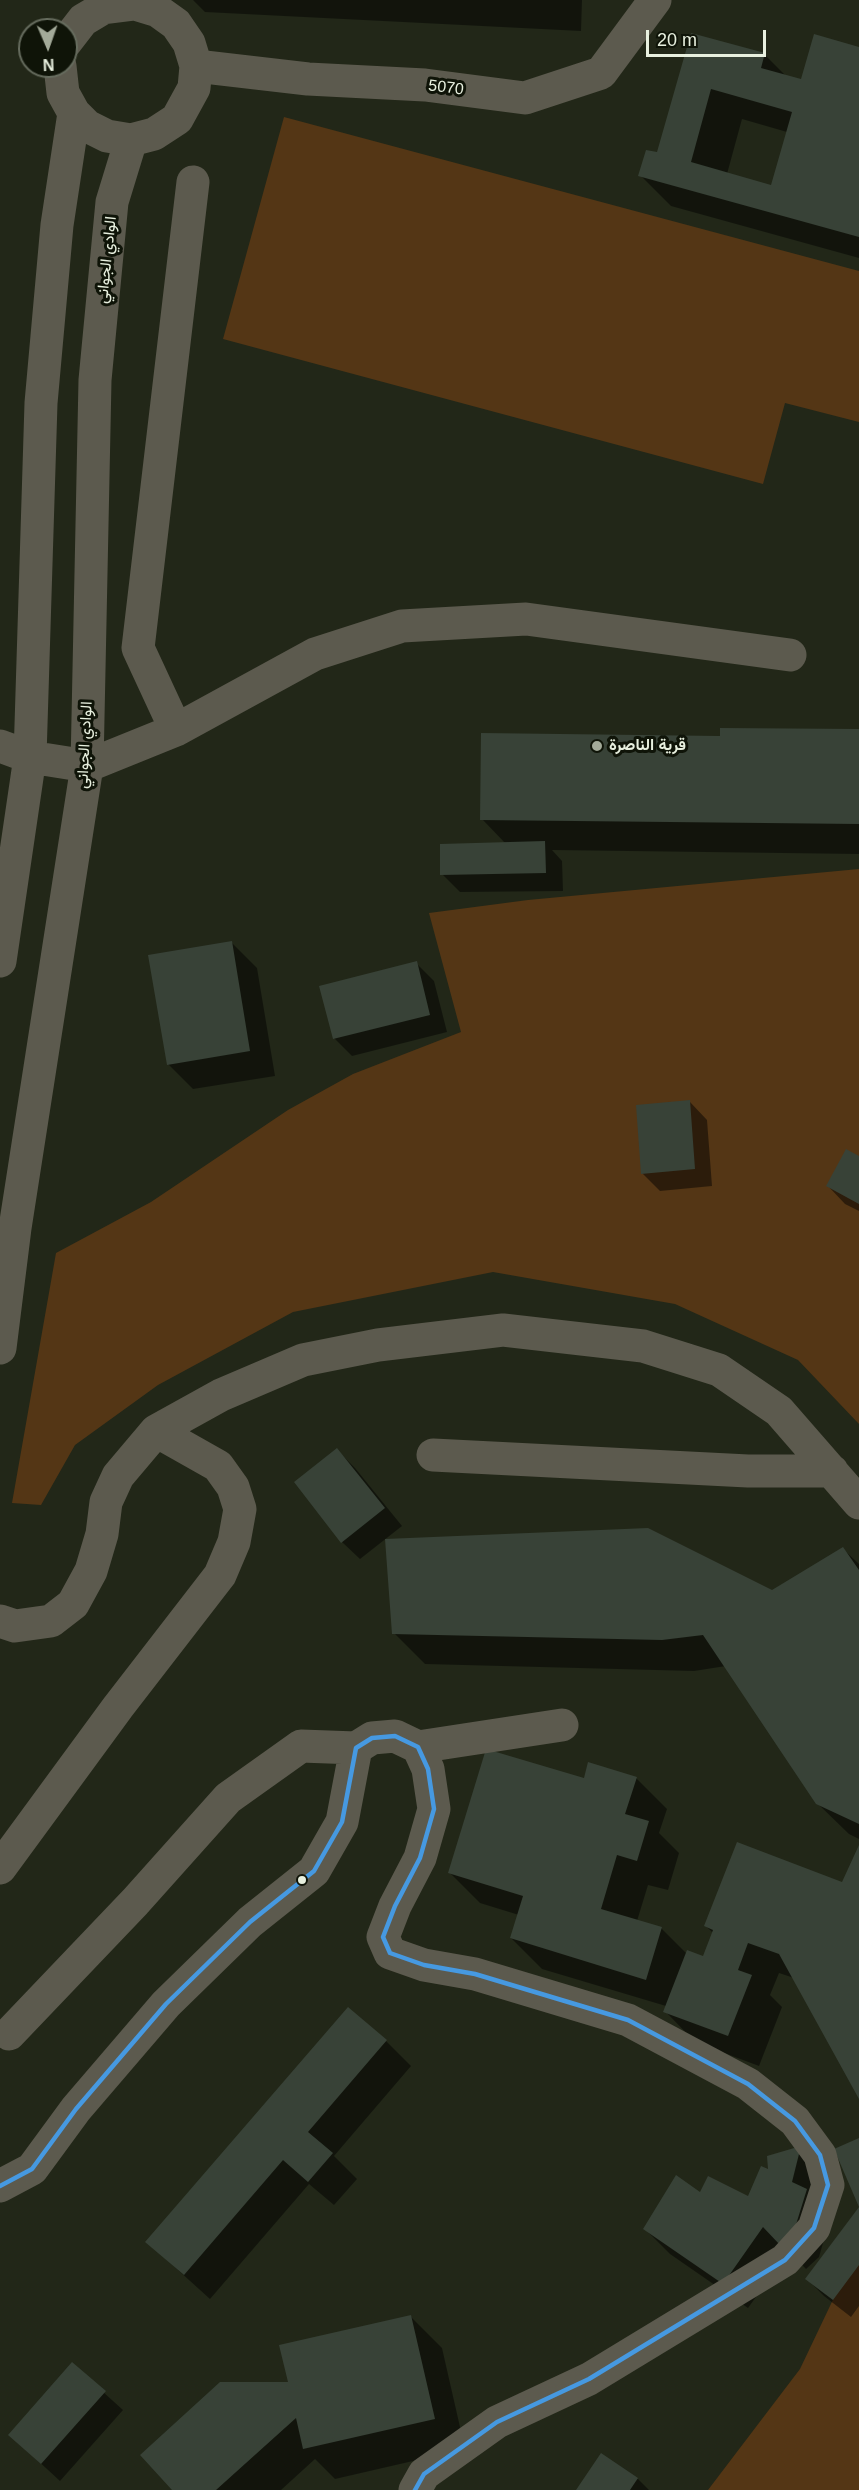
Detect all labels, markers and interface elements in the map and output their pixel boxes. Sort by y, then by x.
north arrow [18,18,78,78]
scale bar [649,18,769,56]
text: 20 m [657,30,697,50]
text: N [43,56,55,73]
street label: 5070 [427,76,465,100]
street label: الوادي الجواني [93,215,121,305]
street label: الوادي الجواني [73,701,97,789]
place label: قرية الناصرة [609,736,686,756]
marker: قرية الناصرة [590,739,604,753]
unlabelled marker [296,1874,308,1886]

